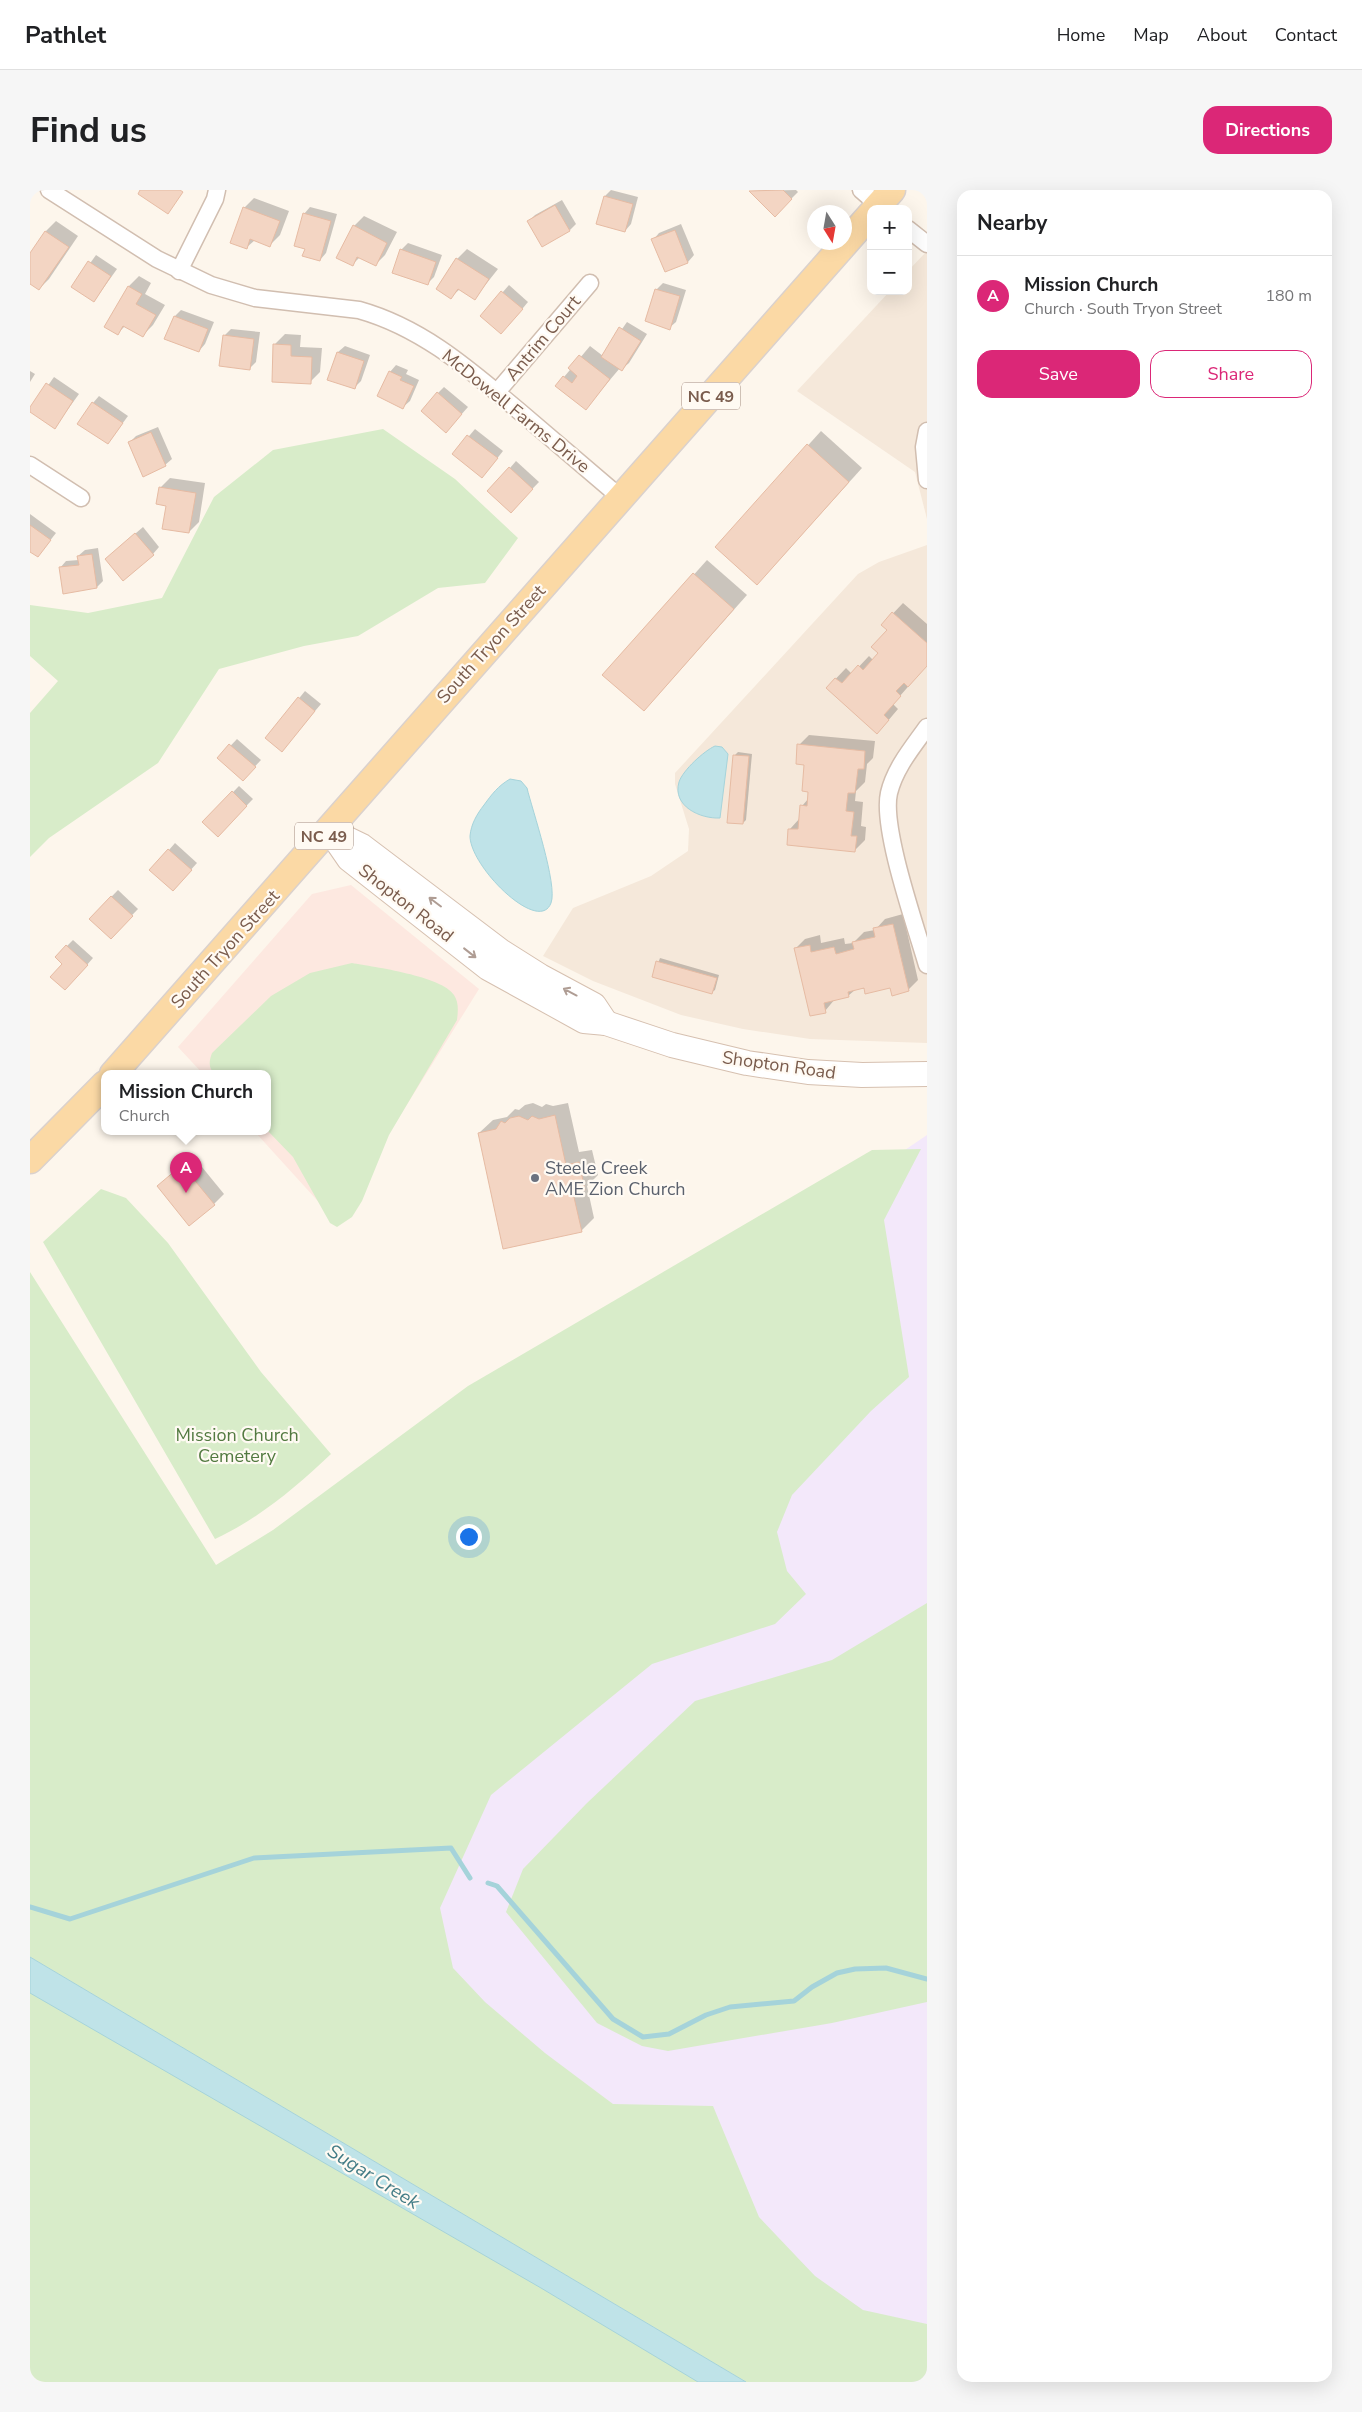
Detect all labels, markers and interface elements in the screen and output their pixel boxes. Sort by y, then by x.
text: Pathlet [25,19,106,51]
text: Home [1057,23,1105,47]
text: Map [1133,23,1169,47]
text: About [1197,23,1247,47]
text: Contact [1275,23,1337,47]
button: Directions [1203,106,1332,154]
text: Find us [30,107,147,154]
north arrow [807,205,852,250]
map controls [867,205,912,295]
button: + [867,205,912,250]
text: Nearby [977,209,1047,237]
button: − [867,250,912,295]
text: Mission Church [1024,272,1158,298]
text: A [987,285,999,307]
text: 180 m [1265,285,1312,307]
street label: Antrim Court [500,289,586,386]
text: Church · South Tryon Street [1024,298,1222,320]
street label: McDowell Farms Drive [437,344,595,478]
button: Save [977,350,1140,398]
button: Share [1150,350,1312,398]
road number: NC 49 [682,382,740,410]
street label: South Tryon Street [431,579,551,708]
road number: NC 49 [295,822,353,849]
street label: Shopton Road [353,858,459,948]
street label: South Tryon Street [165,884,285,1013]
one-way arrow [428,897,442,907]
one-way arrow [463,948,476,959]
one-way arrow [562,987,577,997]
street label: Shopton Road [721,1045,837,1085]
popup [101,1070,271,1135]
text: Mission Church [119,1079,253,1105]
text: Church [119,1105,170,1127]
pin: A [170,1152,202,1193]
place label: Steele Creek AME Zion Church [545,1156,686,1201]
marker: Steele Creek AME Zion Church [529,1172,541,1184]
park label: Mission Church Cemetery [175,1423,299,1468]
your location [456,1524,482,1550]
water label: Sugar Creek [322,2138,425,2216]

